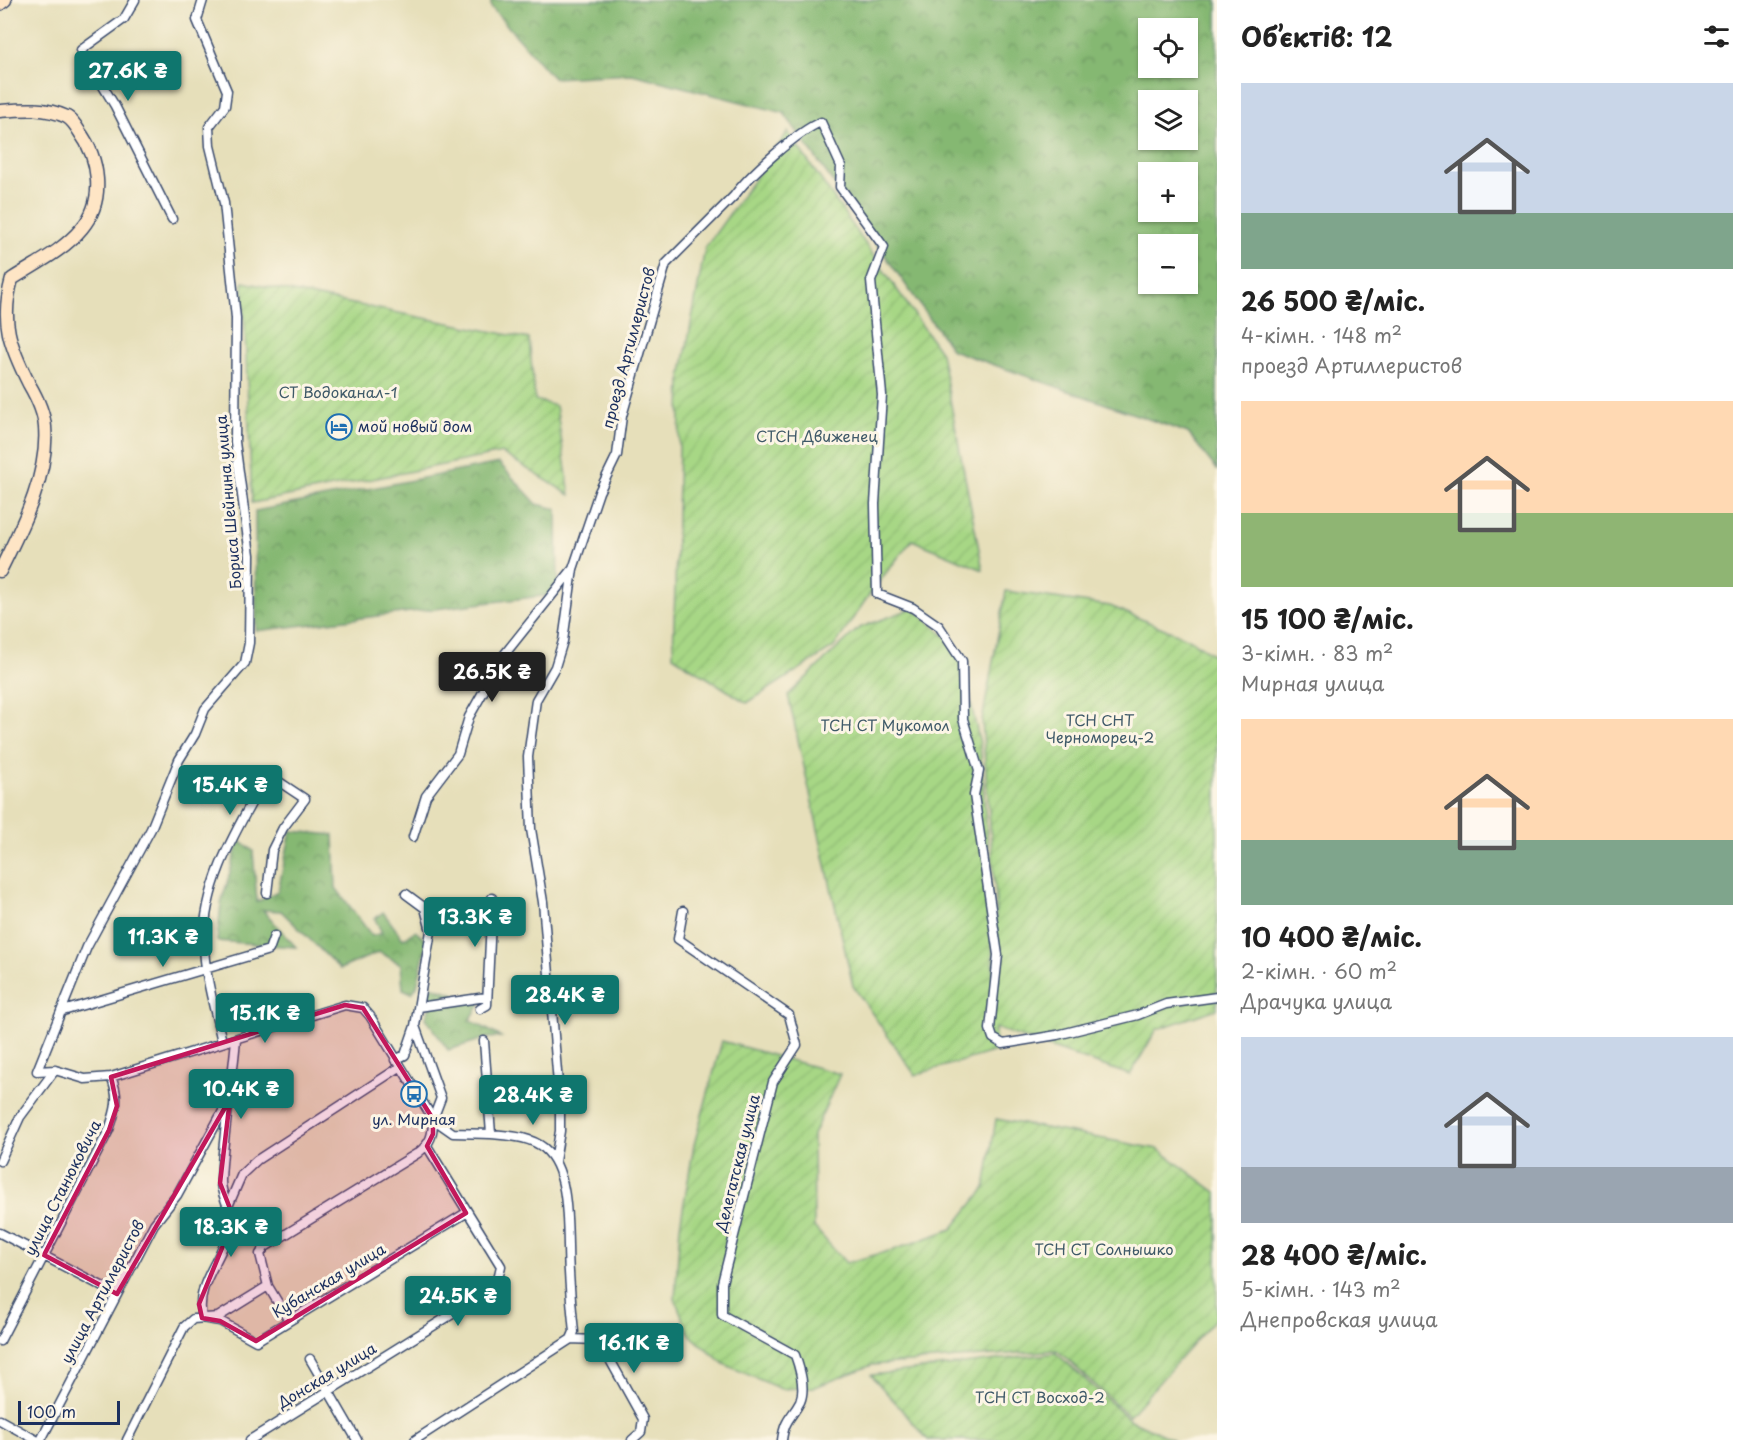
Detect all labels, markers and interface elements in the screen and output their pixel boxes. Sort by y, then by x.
text: Об’єктів: 12 [1241,17,1392,56]
map controls [1138,18,1198,294]
button: locate [1138,18,1198,78]
icon: filters [1700,20,1733,53]
pin: 27.6K ₴ [73,51,183,102]
text: 27.6K ₴ [88,55,168,85]
button: layers [1138,90,1198,150]
icon: home [1433,122,1541,230]
button: + [1138,162,1198,222]
button: − [1138,234,1198,294]
street label: проезд Артиллеристов [595,264,660,431]
text: 26 500 ₴/міс. [1241,281,1425,320]
text: 4-кімн. · 148 m² [1241,320,1402,350]
text: проезд Артиллеристов [1241,350,1462,380]
park label: СТ Водоканал-1 [278,380,398,403]
hotel icon: мой новый дом [324,412,354,442]
street label: Бориса Шейнина улица [208,414,247,590]
place label: мой новый дом [358,414,472,437]
park label: СТСН Движенец [756,424,878,447]
icon: home [1433,440,1541,548]
text: 15 100 ₴/міс. [1241,599,1414,638]
text: 3-кімн. · 83 m² [1241,638,1393,668]
pin: 26.5K ₴ [437,652,547,703]
text: 26.5K ₴ [453,656,531,686]
text: Мирная улица [1241,668,1384,698]
park label: ТСН СНТ Черноморец-2 [1046,708,1154,748]
park label: ТСН СТ Мукомол [820,713,950,736]
icon: home [1433,758,1541,866]
pin: 15.4K ₴ [175,765,285,816]
text: 15.4K ₴ [192,769,268,799]
pin: 13.3K ₴ [420,897,530,948]
text: 13.3K ₴ [438,901,512,931]
pin: 11.3K ₴ [108,917,218,968]
text: 10 400 ₴/міс. [1241,917,1422,956]
text: 11.3K ₴ [127,921,199,951]
text: 2-кімн. · 60 m² [1241,956,1397,986]
pin: 28.4K ₴ [510,975,620,1026]
text: 28.4K ₴ [525,979,605,1009]
text: Драчука улица [1241,986,1392,1016]
pin: 15.1K ₴ [210,993,320,1044]
text: 15.1K ₴ [230,997,300,1027]
pin: 10.4K ₴ [186,1069,296,1120]
text: 10.4K ₴ [203,1073,279,1103]
pin: 28.4K ₴ [478,1075,588,1126]
icon: home [1433,1076,1541,1184]
bus stop icon: ул. Мирная [399,1079,429,1109]
text: 28.4K ₴ [493,1079,573,1109]
street label: Делегатская улица [708,1091,765,1235]
place label: ул. Мирная [372,1107,456,1130]
street label: улица Станюковича [17,1115,106,1259]
pin: 18.3K ₴ [176,1207,286,1258]
text: 18.3K ₴ [194,1211,268,1241]
street label: улица Артиллеристов [54,1215,149,1367]
text: 28 400 ₴/міс. [1241,1235,1427,1274]
street label: Кубанская улица [267,1236,390,1323]
park label: ТСН СТ Солнышко [1034,1237,1174,1260]
text: 5-кімн. · 143 m² [1241,1274,1401,1304]
pin: 24.5K ₴ [403,1276,513,1327]
text: 24.5K ₴ [419,1280,497,1310]
text: Днепровская улица [1241,1304,1438,1334]
pin: 16.1K ₴ [579,1323,689,1374]
text: 16.1K ₴ [598,1327,670,1357]
street label: Донская улица [272,1336,381,1414]
park label: ТСН СТ Восход-2 [975,1385,1105,1408]
scale bar [18,1398,120,1426]
text: 100 m [27,1399,76,1423]

